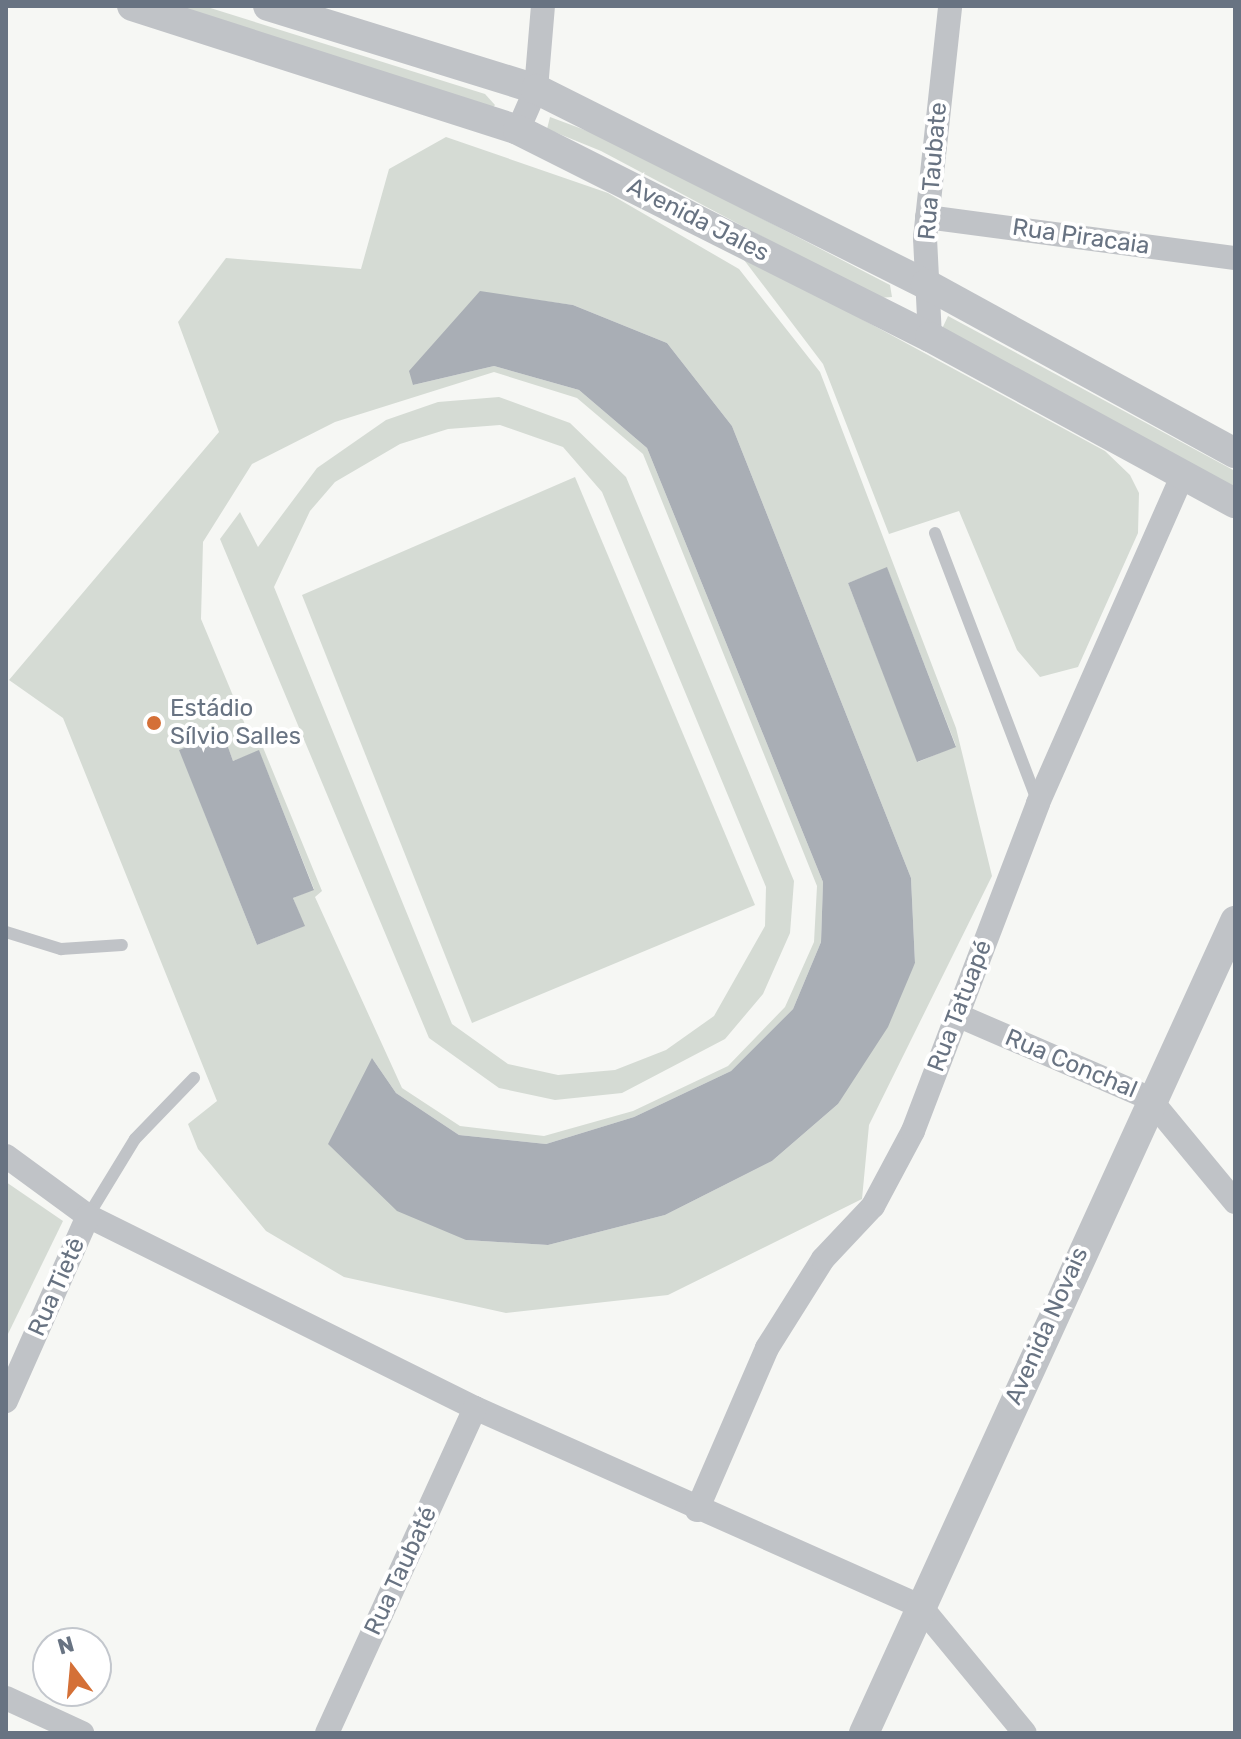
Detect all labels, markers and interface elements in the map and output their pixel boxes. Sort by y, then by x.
street label: Rua Taubate [913,101,953,241]
street label: Avenida Jales [622,172,774,268]
street label: Rua Piracaia [1011,213,1151,261]
place label: Estádio Sílvio Salles [170,695,301,751]
marker: Estádio Sílvio Salles [145,714,163,732]
street label: Rua Tatuapé [922,936,998,1076]
street label: Rua Conchal [1001,1023,1141,1105]
street label: Rua Tietê [22,1233,92,1341]
street label: Avenida Novais [999,1243,1095,1409]
street label: Rua Taubaté [359,1502,443,1640]
north arrow [32,1627,112,1707]
text: N [54,1630,77,1661]

